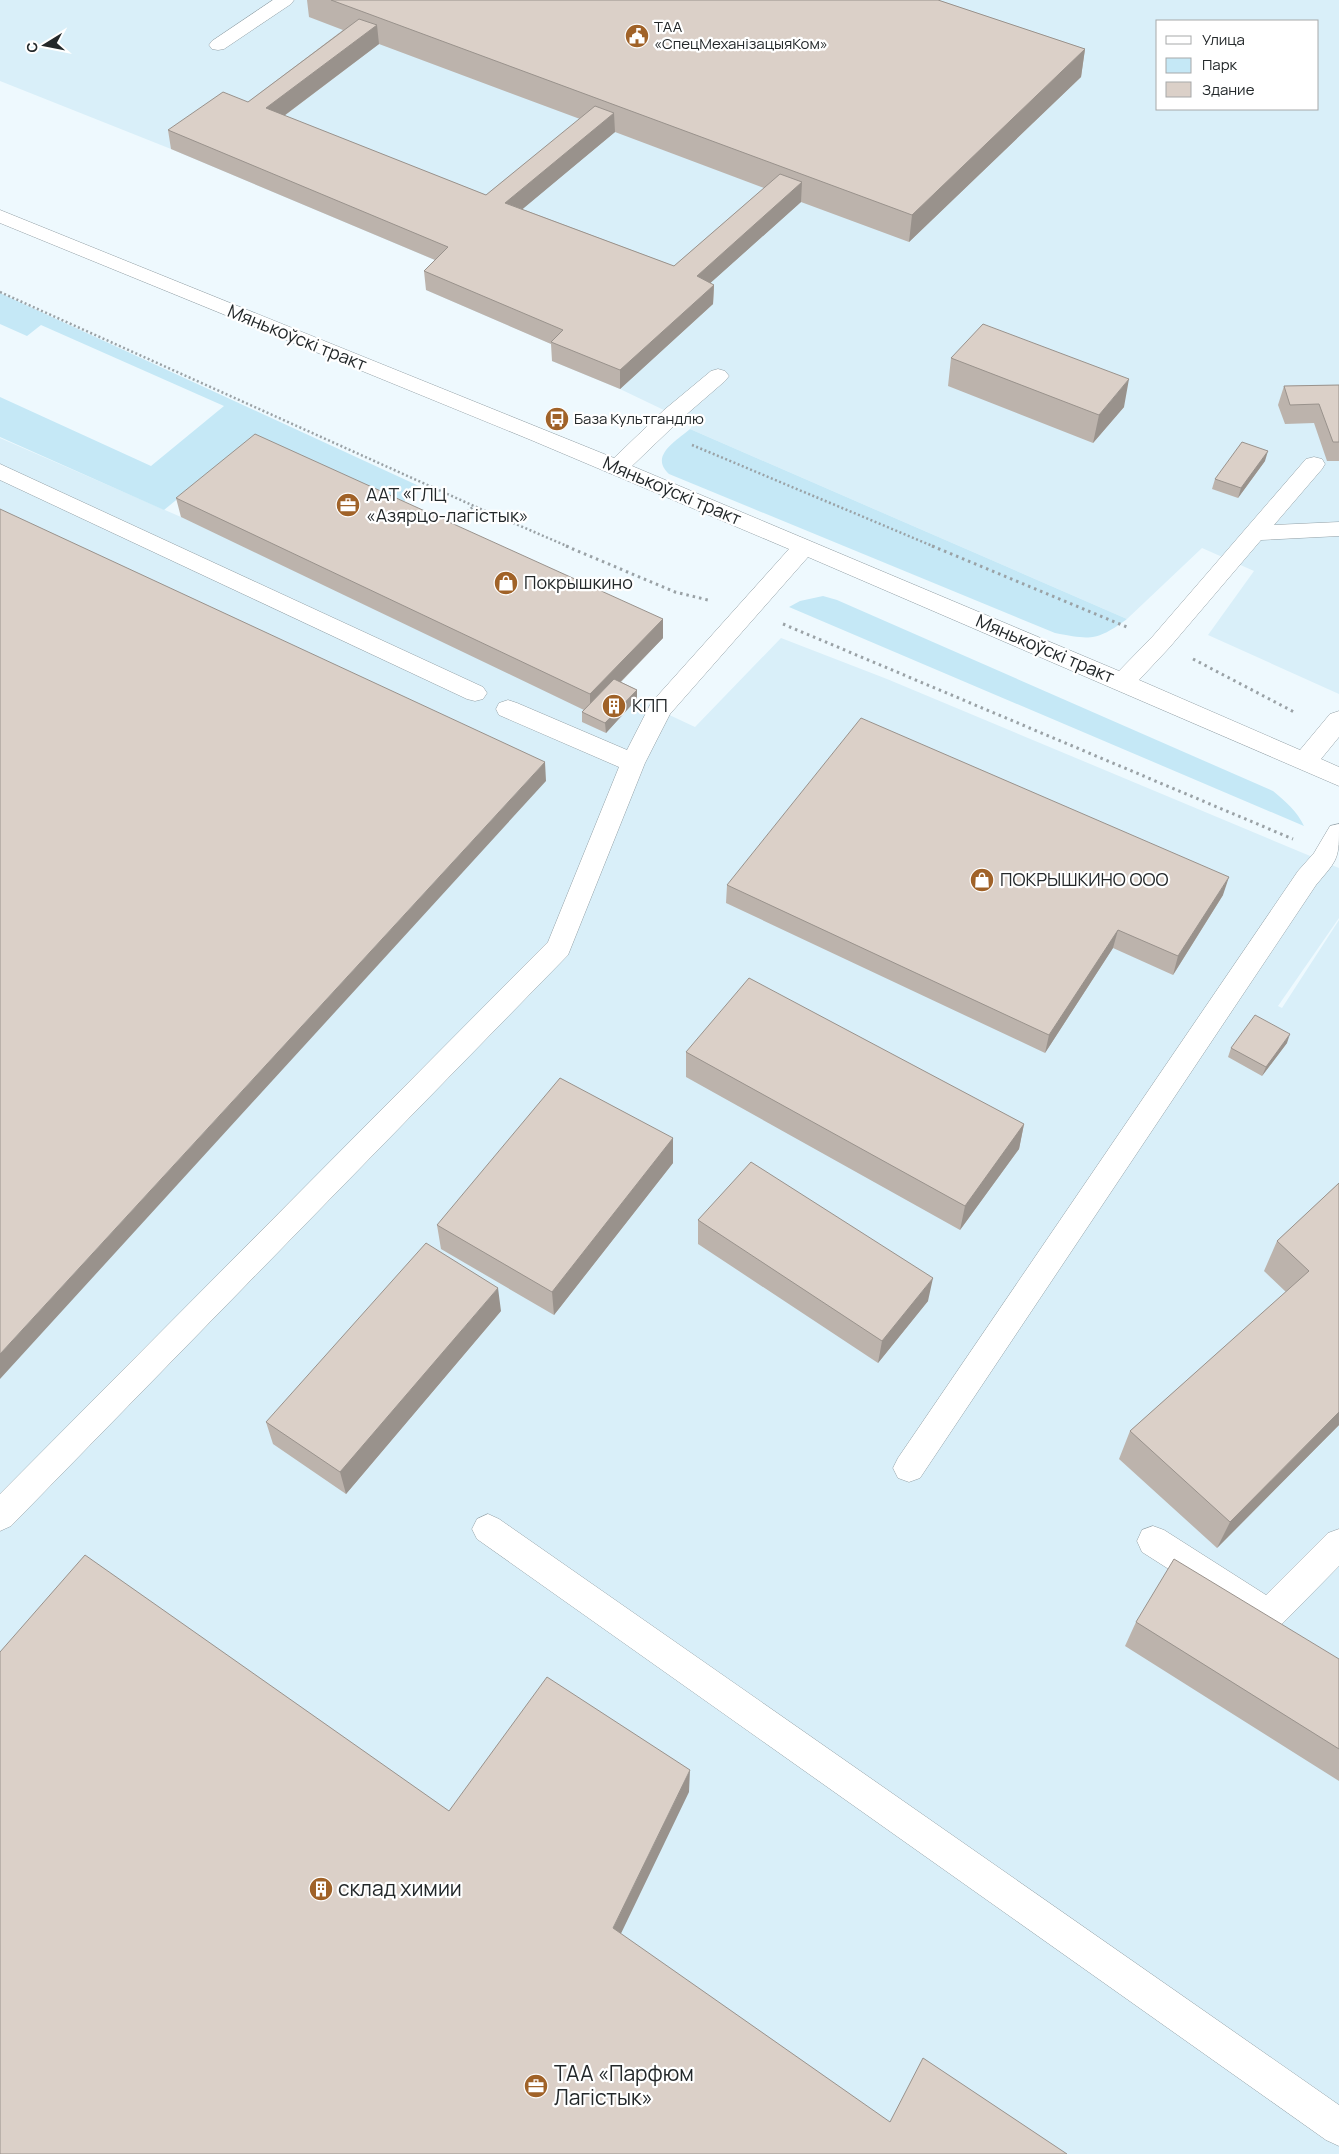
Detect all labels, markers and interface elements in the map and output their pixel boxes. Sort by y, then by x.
place label: ТАА «СпецМеханізацыяКом» [654,16,828,54]
north arrow [20,20,70,70]
legend [1156,20,1319,110]
public building icon: ТАА «СпецМеханізацыяКом» [624,23,650,49]
text: Улица [1202,29,1245,50]
text: С [21,41,42,54]
text: Парк [1202,54,1238,75]
text: Здание [1202,79,1255,100]
street label: Мянькоўскі тракт [224,298,370,376]
bus stop icon: База Культгандлю [544,406,570,432]
place label: База Культгандлю [574,408,704,429]
street label: Мянькоўскі тракт [600,450,745,530]
place label: ААТ «ГЛЦ «Азярцо-лагістык» [366,482,528,527]
office icon: ААТ «ГЛЦ «Азярцо-лагістык» [335,492,361,518]
shop icon: Покрышкино [493,570,519,596]
place label: Покрышкино [524,570,633,594]
street label: Мянькоўскі тракт [973,608,1118,688]
building icon: КПП [601,693,627,719]
place label: КПП [632,693,668,717]
shop icon: ПОКРЫШКИНО ООО [969,867,995,893]
place label: ПОКРЫШКИНО ООО [1000,867,1169,891]
place label: склад химии [338,1874,462,1902]
building icon: склад химии [308,1876,334,1902]
place label: ТАА «Парфюм Лагістык» [554,2059,694,2111]
office icon: ТАА «Парфюм Лагістык» [523,2073,549,2099]

